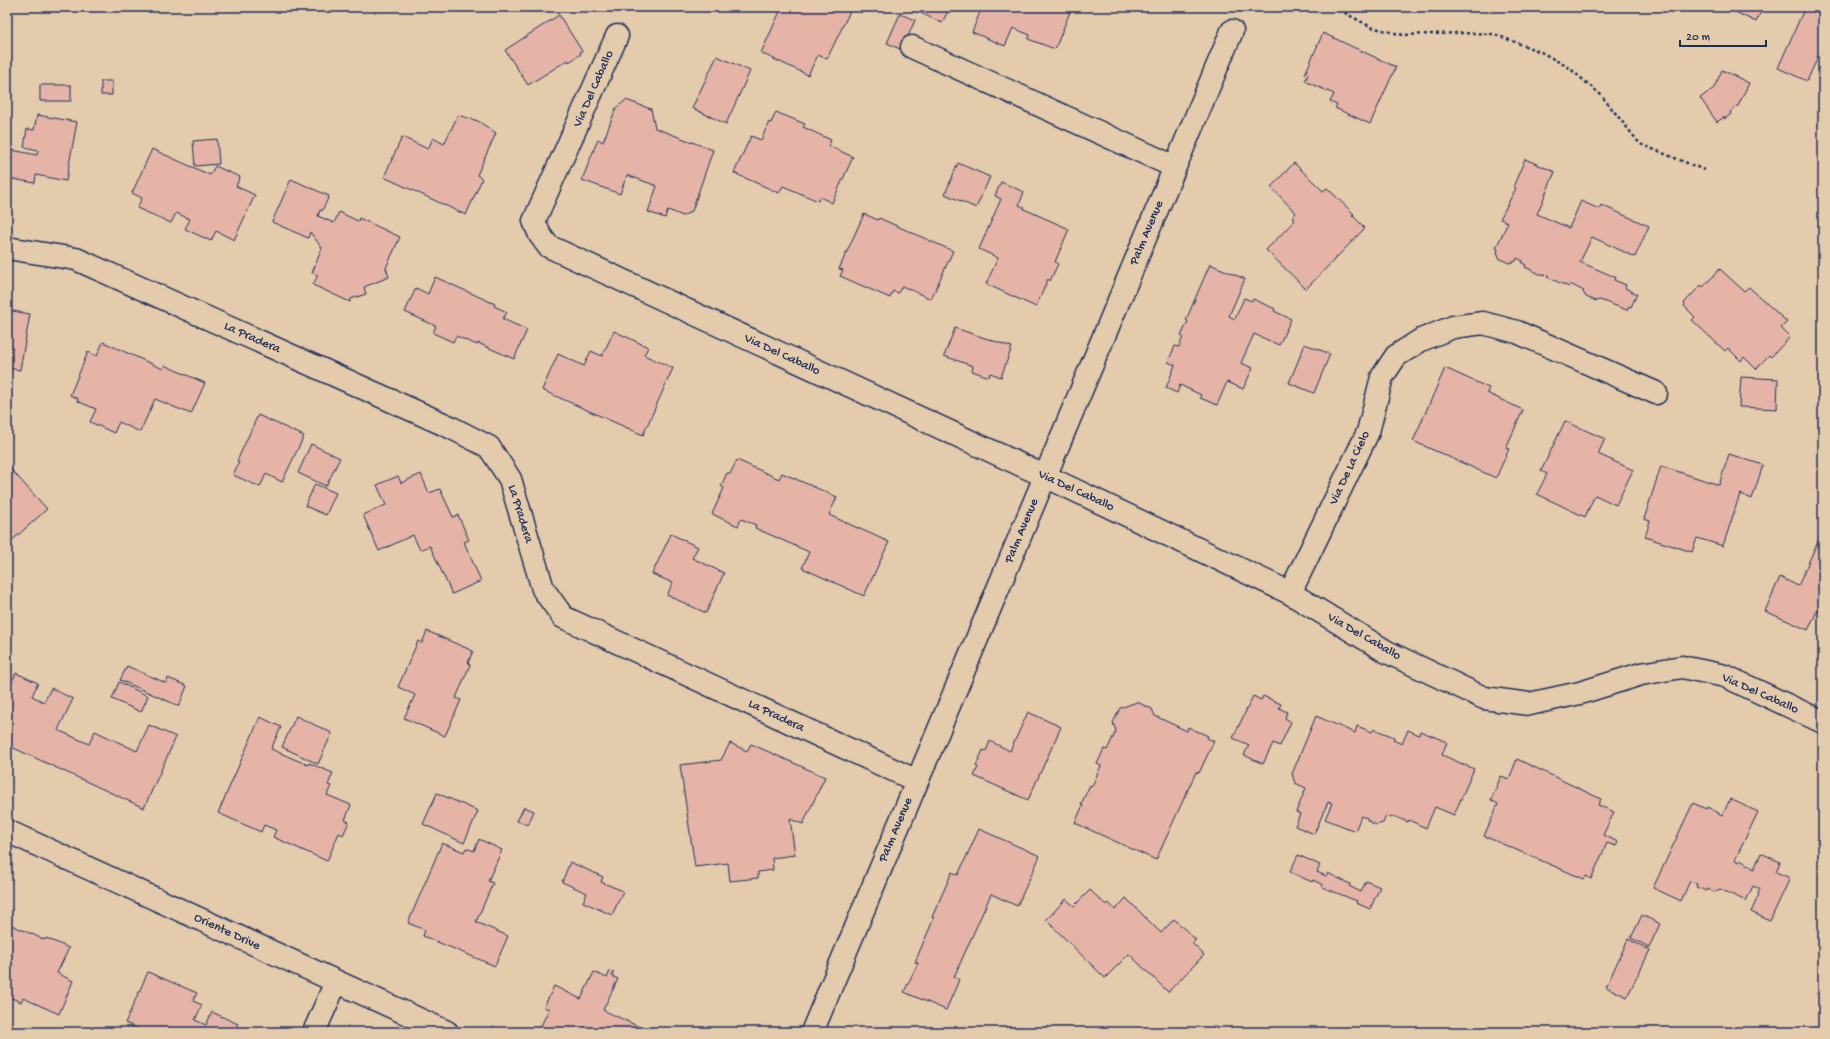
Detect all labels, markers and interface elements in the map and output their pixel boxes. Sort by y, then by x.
scale bar [1680,22,1766,48]
text: 20 m [1686,31,1711,45]
street label: Via Del Caballo [570,48,618,131]
street label: Palm Avenue [1126,198,1167,268]
street label: La Pradera [221,319,283,357]
street label: Via Del Caballo [741,330,823,379]
street label: Via De La Cielo [1326,428,1374,508]
street label: Via Del Caballo [1035,466,1117,515]
street label: La Pradera [504,483,536,546]
street label: Palm Avenue [1001,496,1042,566]
street label: Via Del Caballo [1324,609,1404,664]
street label: Via Del Caballo [1718,670,1801,718]
street label: La Pradera [746,696,807,736]
street label: Palm Avenue [875,795,916,865]
street label: Oriente Drive [191,910,263,954]

